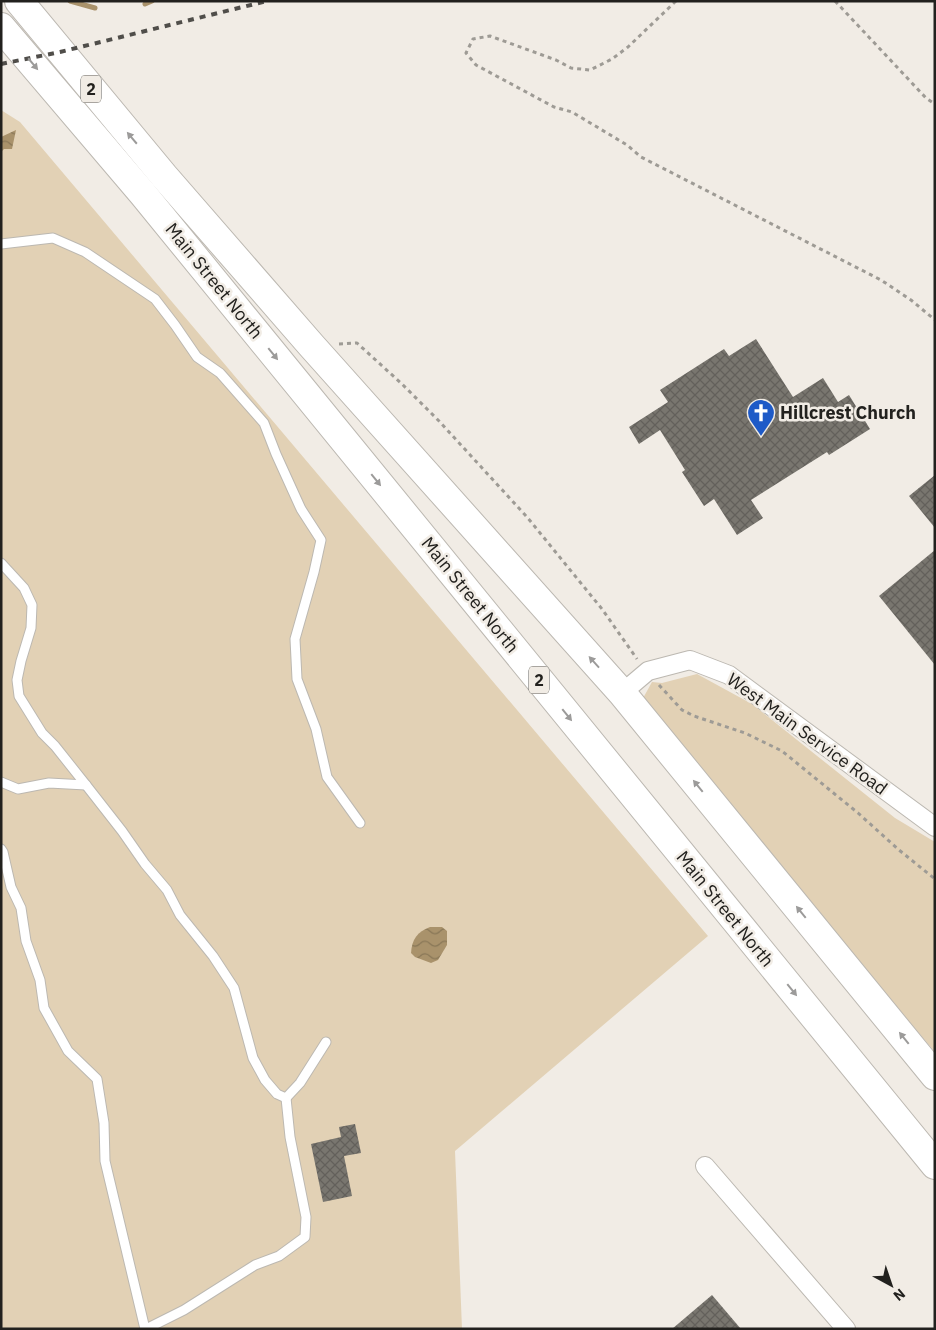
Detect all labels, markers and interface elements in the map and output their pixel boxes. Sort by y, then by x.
one-way arrow [27,57,38,70]
road number: 2 [81,76,101,102]
one-way arrow [127,132,138,145]
street label: Main Street North [160,218,268,343]
one-way arrow [268,347,279,360]
church icon: Hillcrest Church [746,398,776,437]
place label: Hillcrest Church [780,401,916,424]
one-way arrow [371,473,382,486]
street label: Main Street North [416,532,524,657]
one-way arrow [588,655,599,668]
road number: 2 [529,666,549,694]
street label: West Main Service Road [722,668,892,800]
one-way arrow [562,708,573,721]
one-way arrow [692,780,703,793]
street label: Main Street North [671,846,779,971]
one-way arrow [795,906,806,919]
one-way arrow [786,983,797,996]
one-way arrow [898,1032,909,1045]
north arrow [866,1260,916,1310]
text: N [890,1285,909,1305]

